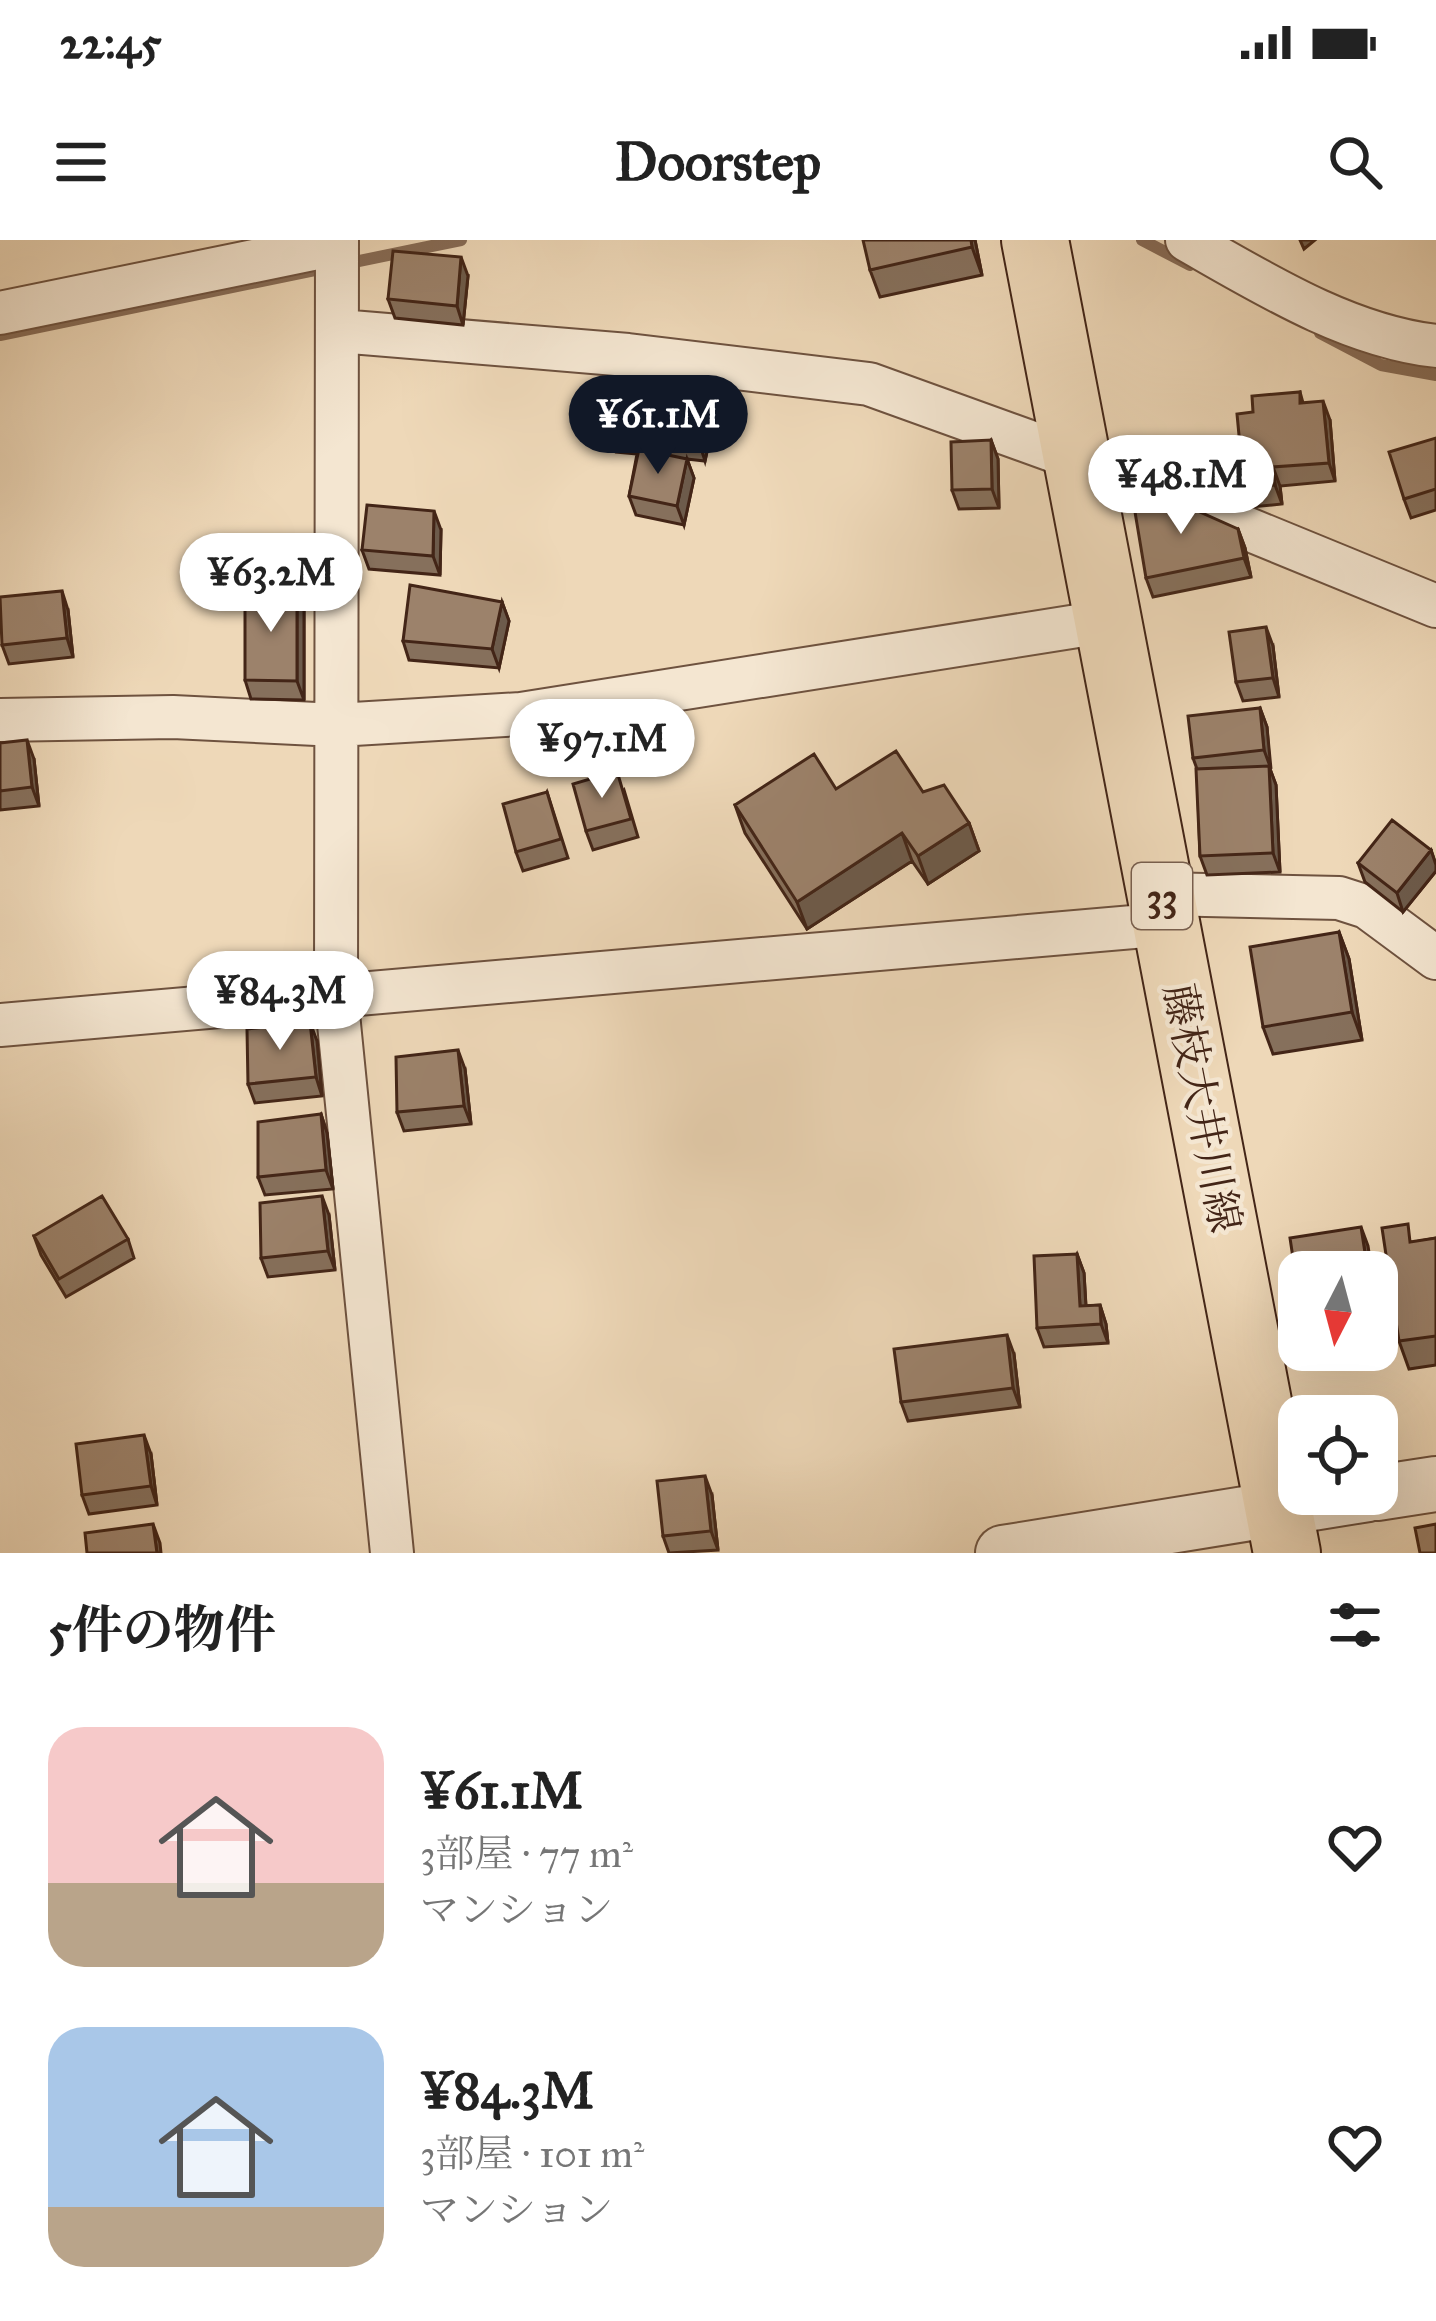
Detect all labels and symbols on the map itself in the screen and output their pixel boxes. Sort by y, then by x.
pin: ¥61.1M [560,375,756,477]
pin: ¥48.1M [1083,435,1279,537]
pin: ¥63.2M [173,533,369,635]
pin: ¥97.1M [504,699,700,801]
road number: 33 [1132,863,1192,929]
pin: ¥84.3M [182,951,378,1053]
street label: 藤枝大井川線 [1152,980,1252,1237]
north arrow [1278,1251,1398,1371]

